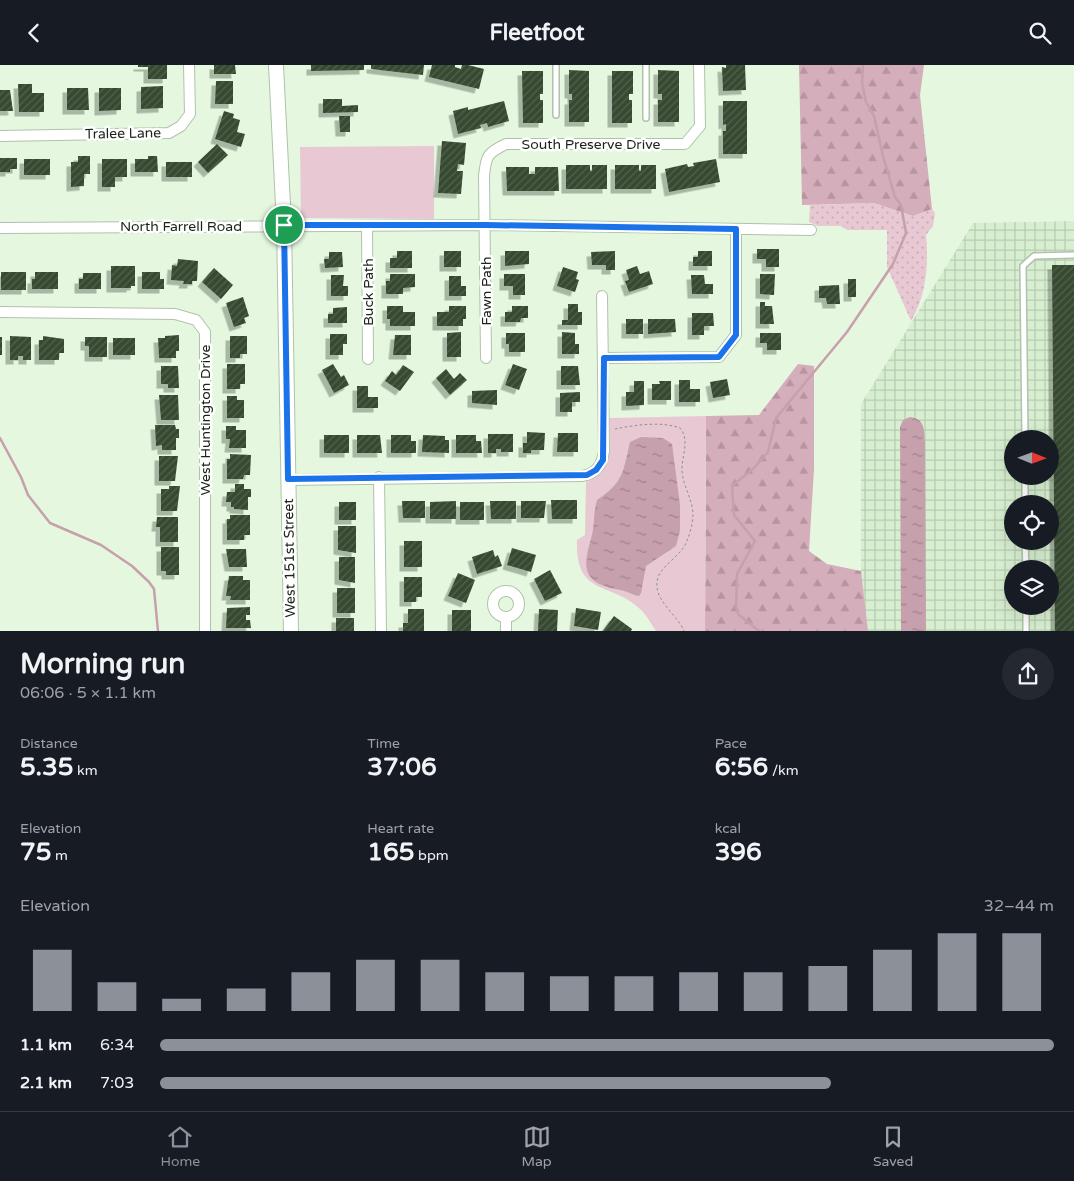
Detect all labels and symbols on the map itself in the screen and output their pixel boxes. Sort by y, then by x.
street label: Tralee Lane [85,124,161,143]
street label: South Preserve Drive [522,136,661,153]
pin [263,204,305,246]
street label: North Farrell Road [120,218,242,235]
street label: Fawn Path [478,256,495,326]
street label: Buck Path [360,258,377,326]
street label: West Huntington Drive [197,344,214,495]
north arrow [1004,430,1059,485]
street label: West 151st Street [280,498,299,618]

